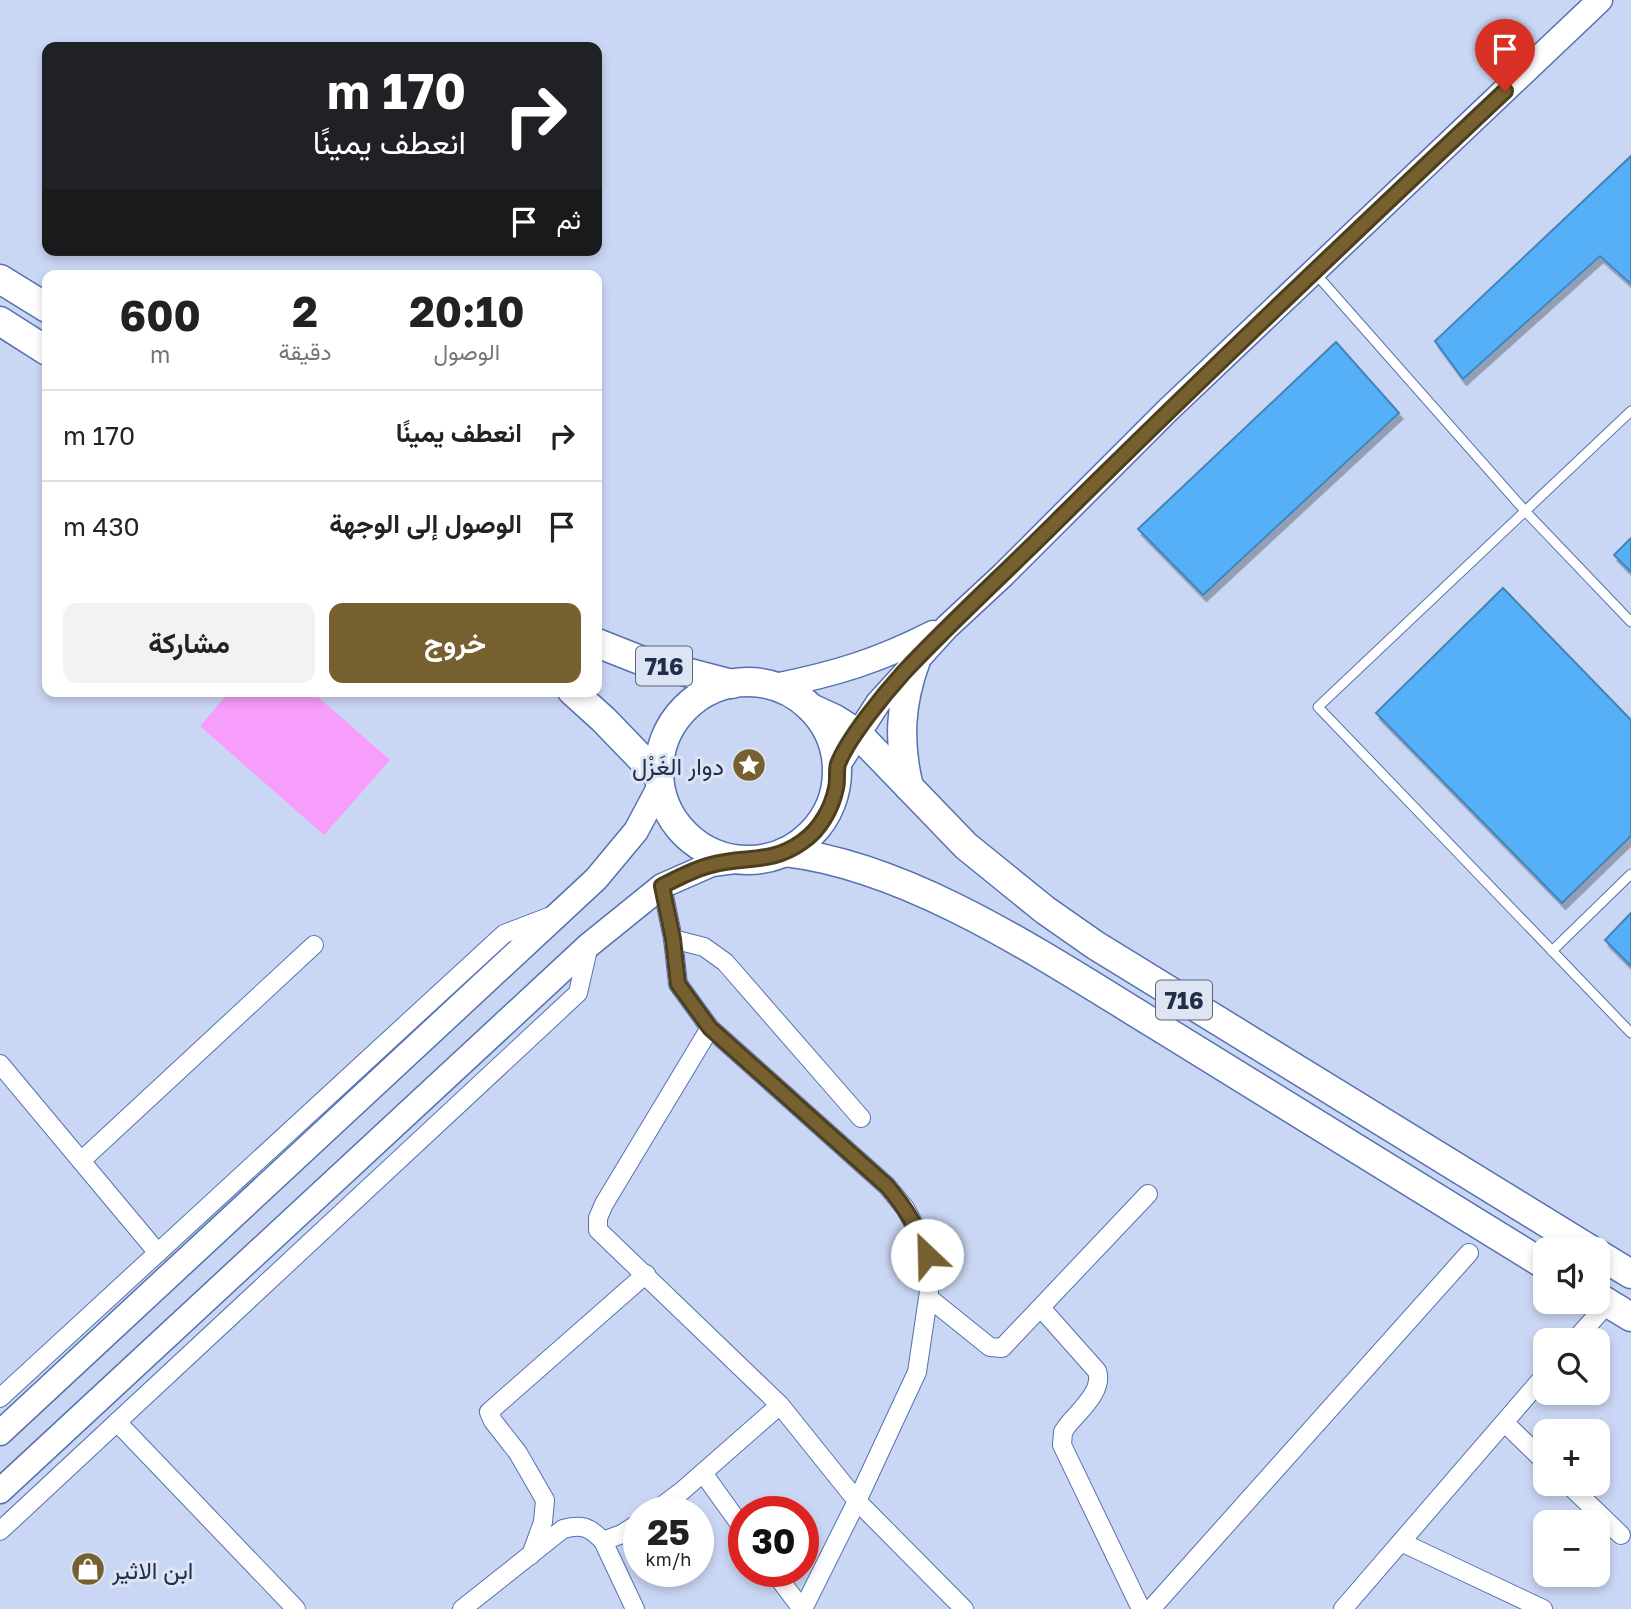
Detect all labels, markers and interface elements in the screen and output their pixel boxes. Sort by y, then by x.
pin [1475,19,1535,91]
icon: arrive [1486,30,1524,68]
text: 170 m [327,61,466,120]
icon: right [490,70,581,161]
text: انعطف يمينًا [313,123,466,161]
icon: arrive [505,203,543,241]
text: ثم [557,204,581,235]
text: 2 [292,286,318,336]
text: 20:10 [409,286,524,336]
text: 600 [120,290,201,340]
text: دقيقة [278,337,332,365]
text: الوصول [434,337,500,365]
text: m [150,340,170,368]
text: انعطف يمينًا [396,417,522,448]
icon: right [543,417,581,455]
text: 170 m [63,420,135,451]
text: الوصول إلى الوجهة [329,508,522,539]
icon: arrive [543,508,581,546]
text: 430 m [63,511,140,542]
button: مشاركة [63,603,315,683]
button: خروج [329,603,581,683]
road number: 716 [636,646,692,686]
place icon: دوار الغَزْل [730,746,768,784]
place label: دوار الغَزْل [632,751,724,782]
road number: 716 [1156,981,1212,1020]
position arrow [890,1218,964,1292]
map controls [1533,1237,1610,1587]
button: sound [1533,1237,1610,1314]
button: search [1533,1328,1610,1405]
button: + [1533,1419,1610,1496]
speed limit sign: 30 [728,1496,819,1587]
button: − [1533,1510,1610,1587]
text: 25 [647,1511,690,1553]
text: km/h [646,1548,691,1570]
shop icon: ابن الاثير [69,1550,107,1588]
place label: ابن الاثير [111,1555,193,1586]

